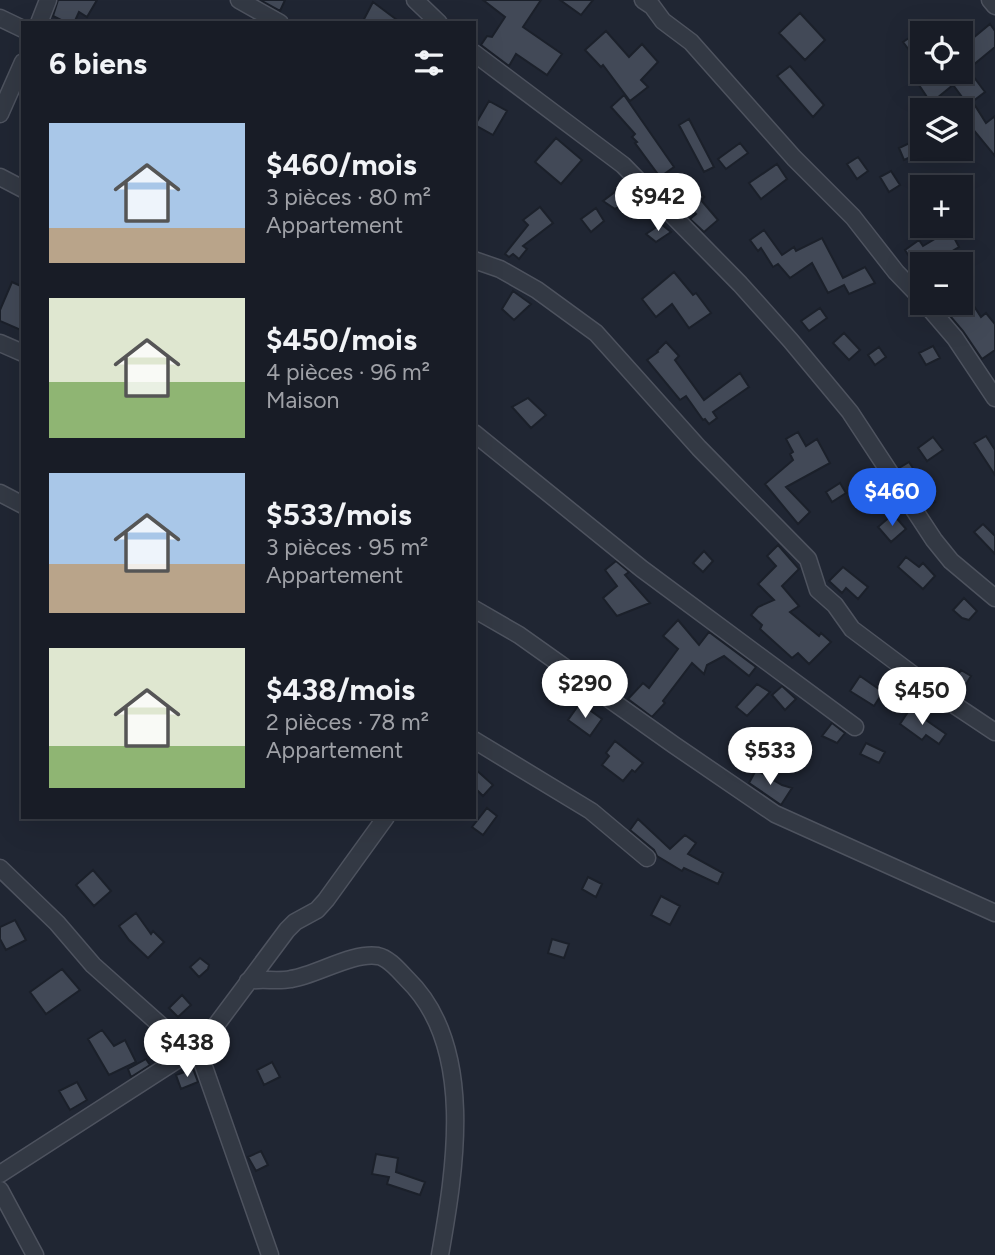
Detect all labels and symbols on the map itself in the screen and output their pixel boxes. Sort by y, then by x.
pin: $942 [617,174,699,233]
pin: $460 [851,468,933,528]
pin: $290 [544,660,626,720]
pin: $450 [881,668,963,727]
pin: $533 [729,728,811,787]
pin: $438 [146,1020,228,1079]

